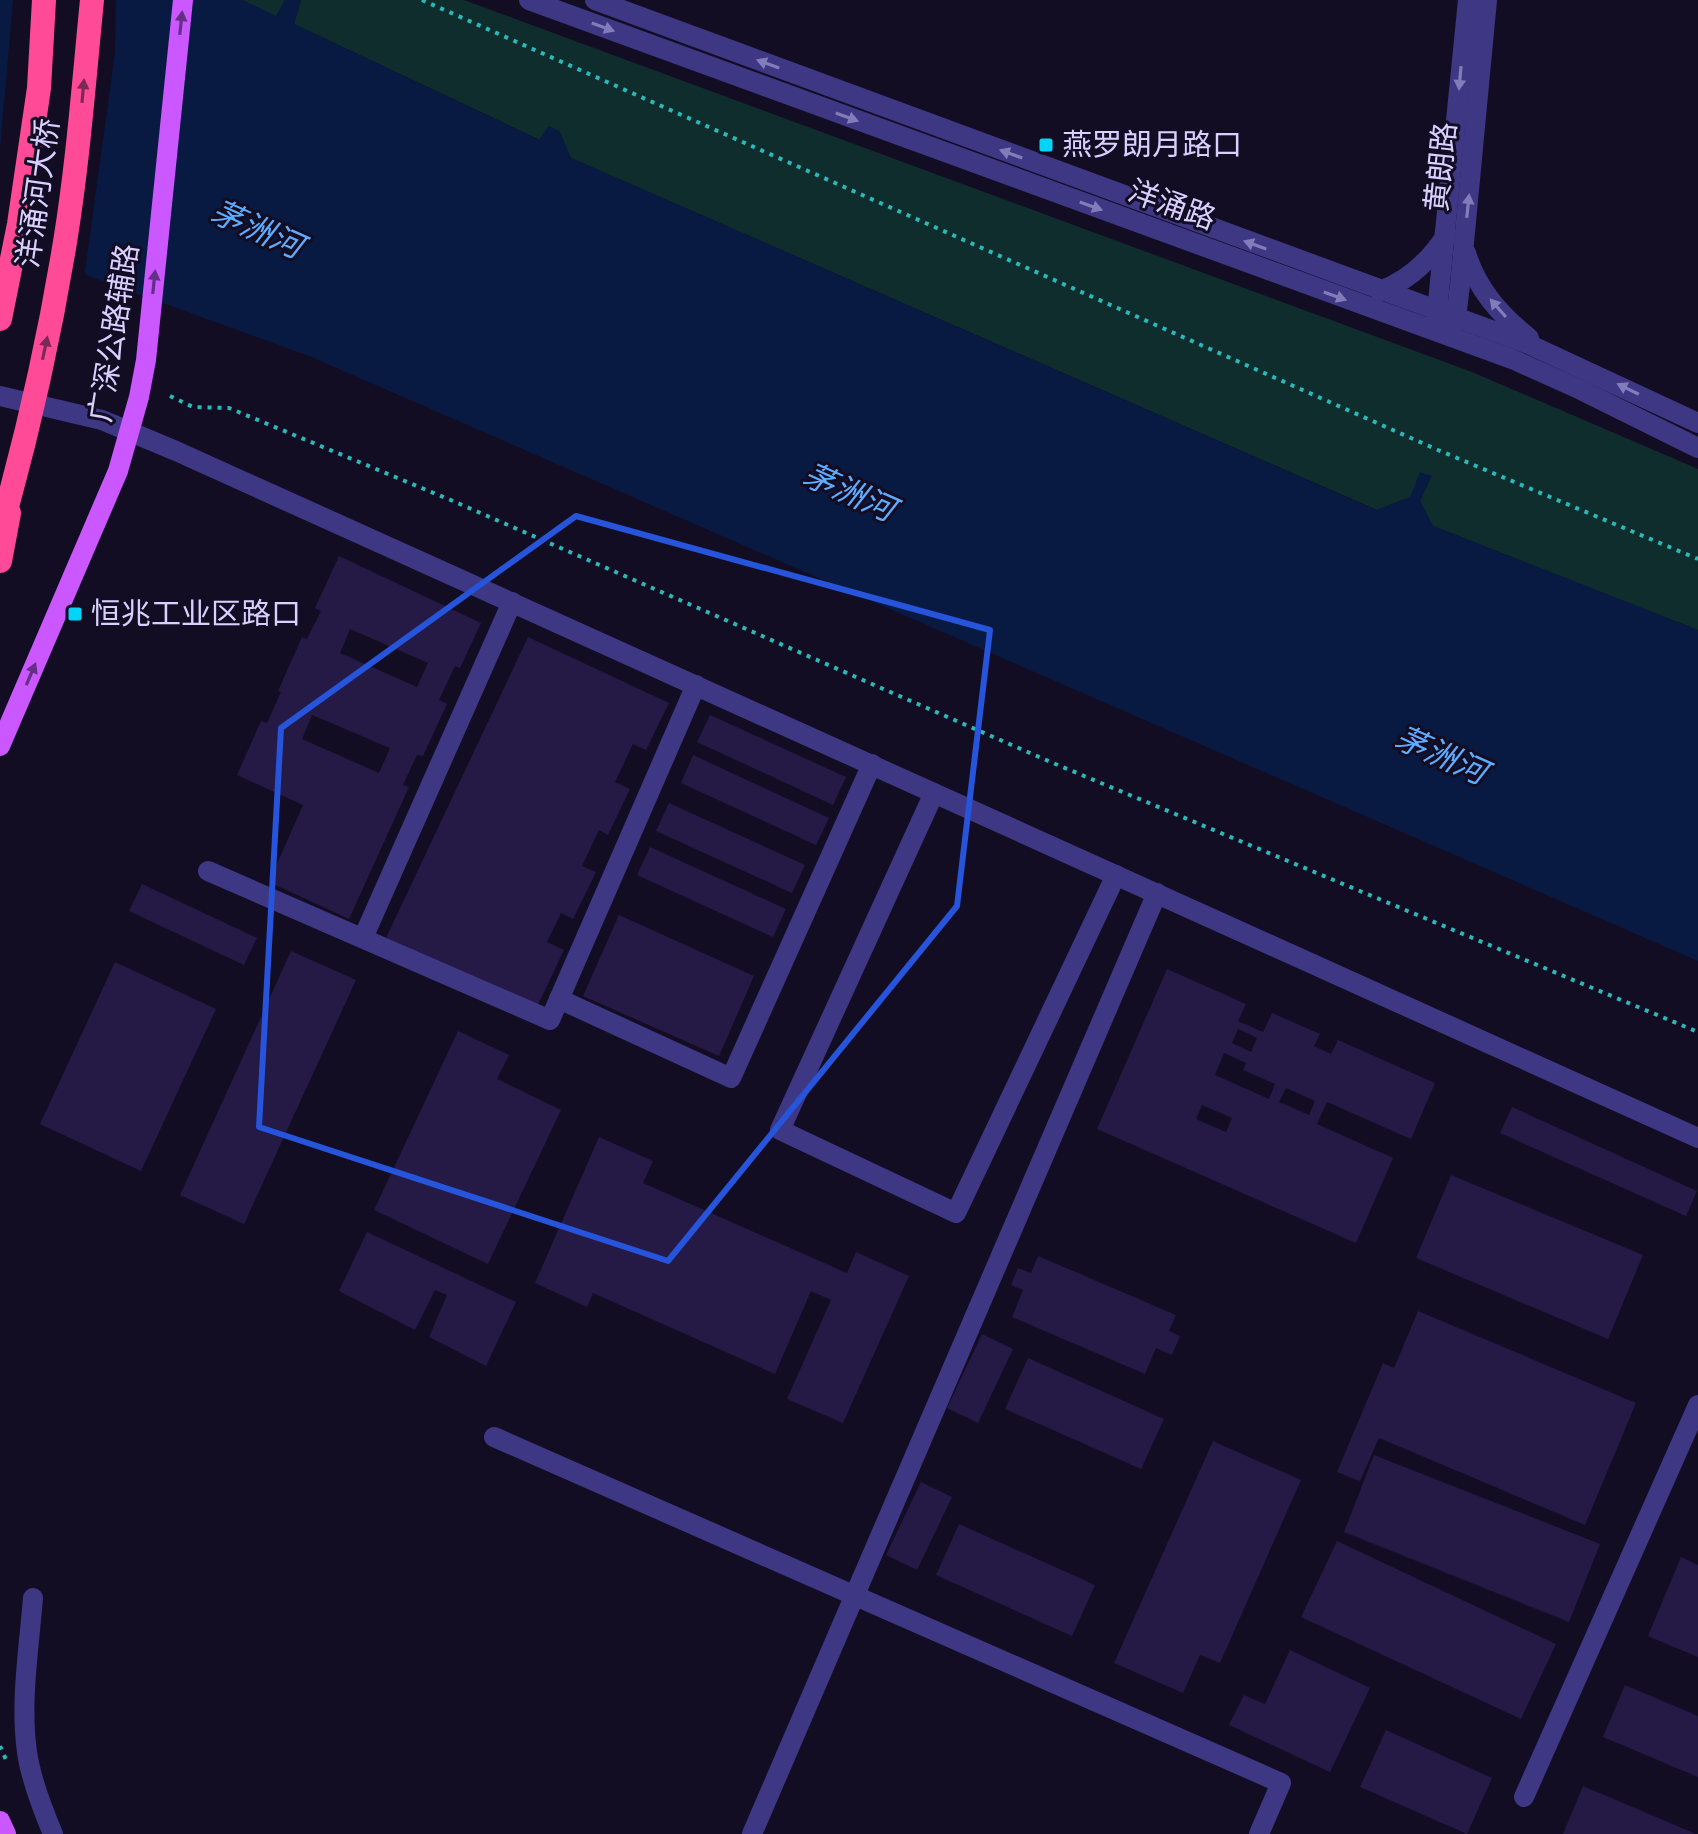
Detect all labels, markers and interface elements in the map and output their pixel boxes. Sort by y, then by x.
one-way arrow [174,10,187,35]
one-way arrow [591,21,615,34]
one-way arrow [755,57,779,70]
one-way arrow [1454,66,1467,91]
one-way arrow [77,78,90,103]
one-way arrow [835,111,859,123]
street label: 洋涌河大桥 [7,116,64,269]
street label: 黄朗路 [1415,120,1462,213]
place label: 燕罗朗月路口 [1062,124,1242,161]
marker: 燕罗朗月路口 [1037,136,1055,154]
one-way arrow [999,148,1023,160]
street label: 洋涌路 [1124,170,1221,235]
water label: 茅洲河 [206,189,315,267]
one-way arrow [1461,193,1474,218]
one-way arrow [1079,201,1103,213]
one-way arrow [1243,238,1267,251]
street label: 广深公路辅路 [79,241,144,424]
one-way arrow [147,269,160,294]
one-way arrow [1323,290,1347,303]
one-way arrow [1489,299,1507,318]
one-way arrow [39,335,52,360]
one-way arrow [1616,382,1639,396]
water label: 茅洲河 [798,452,907,530]
place label: 恒兆工业区路口 [91,593,301,630]
marker: 恒兆工业区路口 [66,605,84,623]
one-way arrow [24,662,37,686]
water label: 茅洲河 [1390,715,1499,793]

